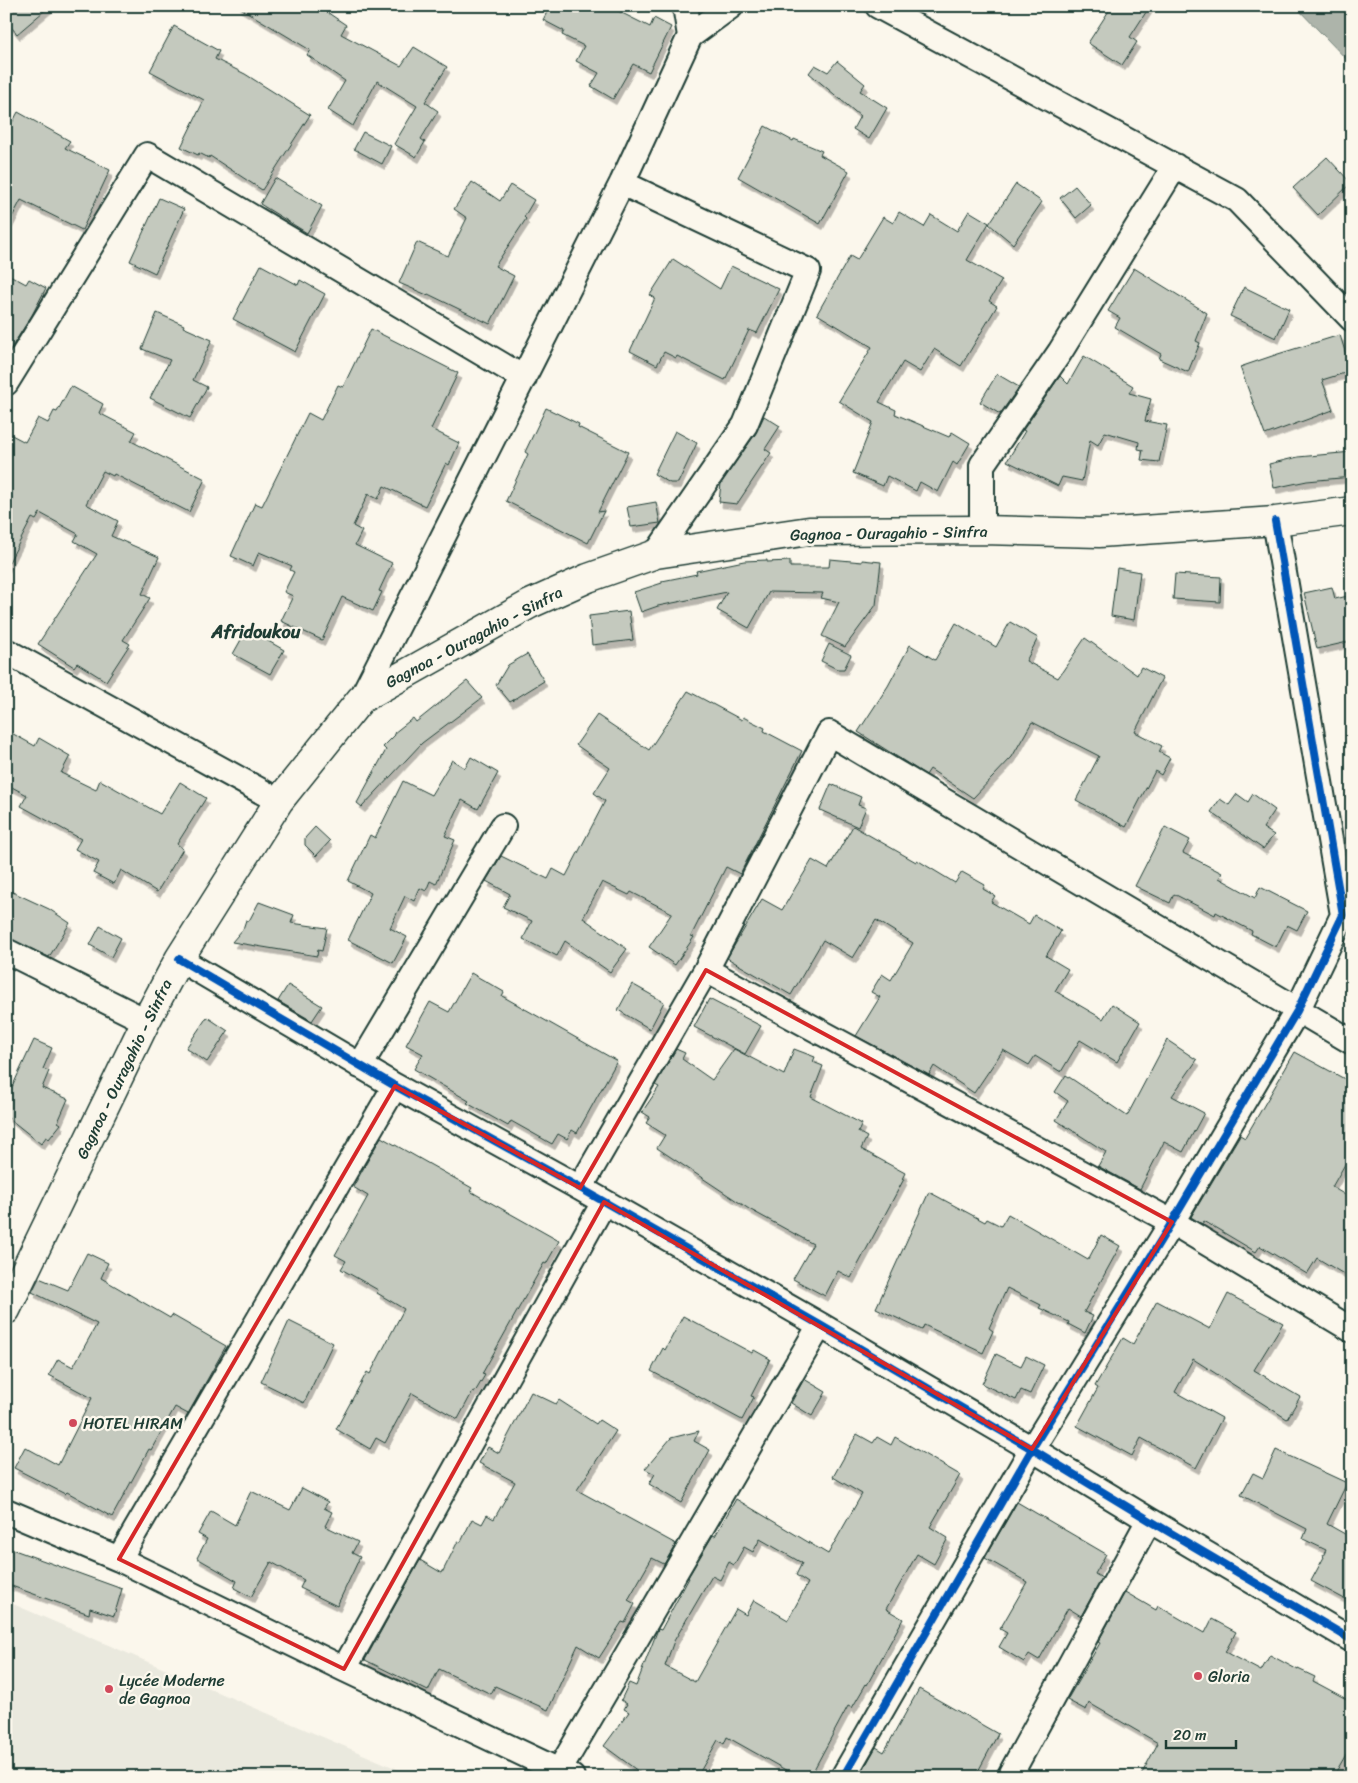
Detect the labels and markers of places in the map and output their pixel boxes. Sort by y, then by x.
place label: HOTEL HIRAM [83,1409,183,1438]
marker: HOTEL HIRAM [67,1417,79,1429]
place label: Gloria [1208,1662,1250,1691]
place label: Lycée Moderne de Gagnoa [119,1666,225,1713]
marker: Gloria [1192,1670,1204,1682]
marker: Lycée Moderne de Gagnoa [103,1683,115,1695]

